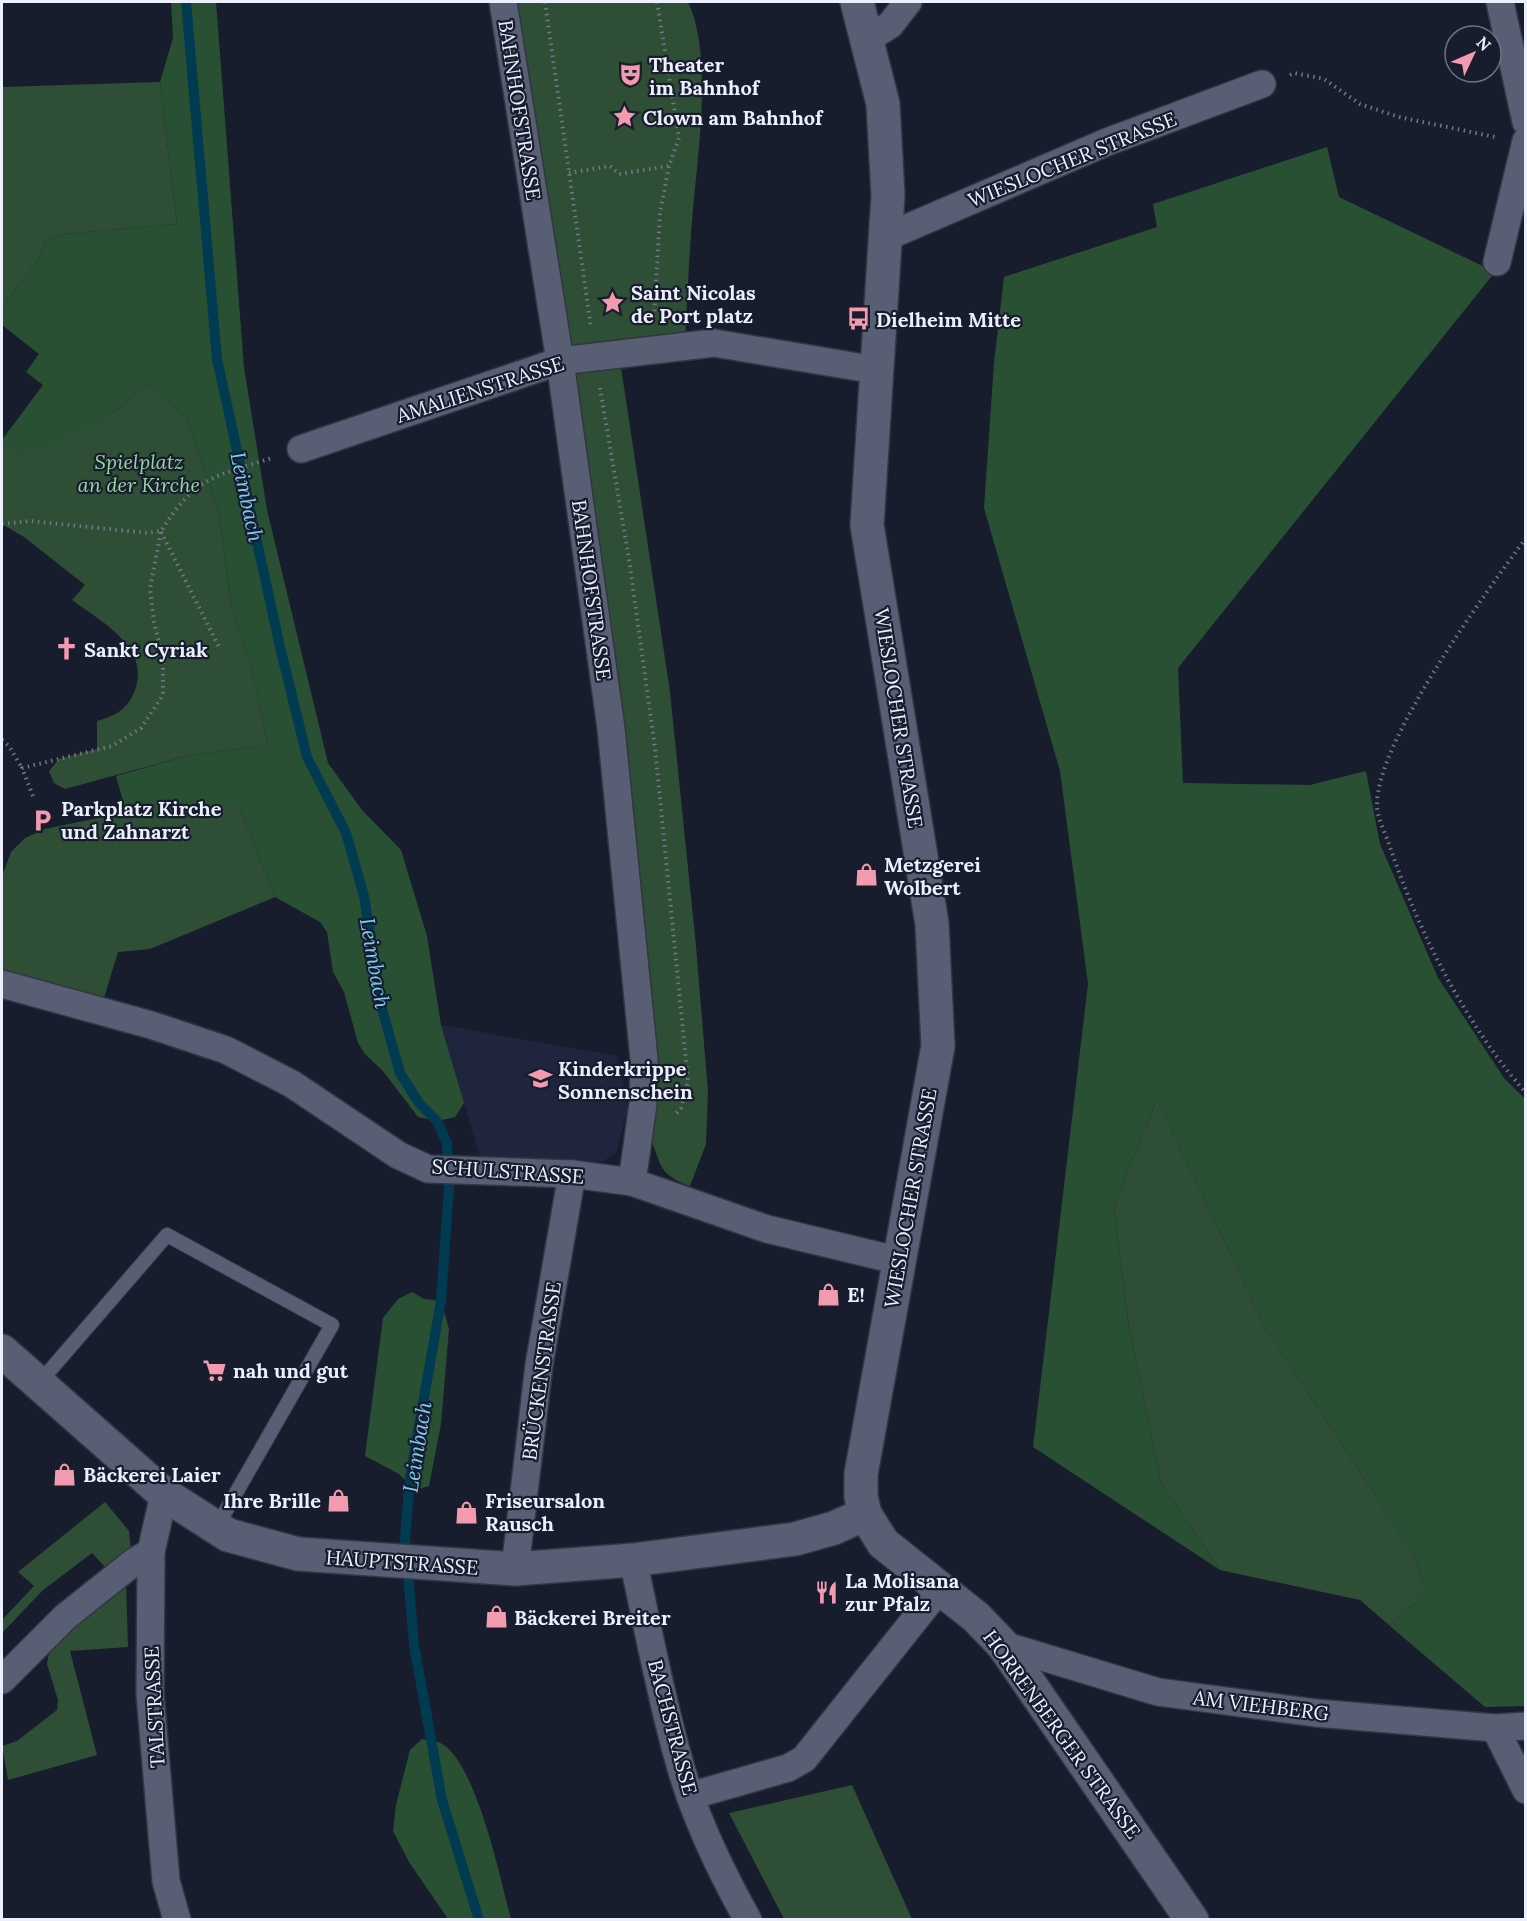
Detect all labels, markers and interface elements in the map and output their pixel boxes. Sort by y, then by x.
street label: BAHNHOFSTRASSE [493,18,547,202]
north arrow [1443,24,1503,84]
text: N [1472,32,1495,55]
place label: Theater im Bahnhof [649,52,761,100]
theatre icon: Theater im Bahnhof [618,62,644,88]
place icon: Clown am Bahnhof [612,104,638,130]
place label: Clown am Bahnhof [643,105,824,130]
street label: WIESLOCHER STRASSE [964,106,1180,212]
place label: Saint Nicolas de Port platz [631,280,756,328]
place icon: Saint Nicolas de Port platz [600,290,626,316]
bus stop icon: Dielheim Mitte [845,306,871,332]
place label: Dielheim Mitte [876,307,1021,332]
street label: AMALIENSTRASSE [392,350,567,428]
park label: Spielplatz an der Kirche [78,449,200,497]
water label: Leimbach [224,449,270,545]
street label: BAHNHOFSTRASSE [567,498,617,682]
street label: WIESLOCHER STRASSE [869,606,929,830]
church icon: Sankt Cyriak [53,636,79,662]
place label: Sankt Cyriak [84,637,208,662]
place label: Parkplatz Kirche und Zahnarzt [61,796,222,844]
parking icon: Parkplatz Kirche und Zahnarzt [30,807,56,833]
place label: Metzgerei Wolbert [884,852,981,900]
shop icon: Metzgerei Wolbert [853,862,879,888]
water label: Leimbach [354,916,396,1010]
place label: Kinderkrippe Sonnenschein [558,1056,693,1104]
school or university icon: Kinderkrippe Sonnenschein [527,1066,553,1092]
street label: WIESLOCHER STRASSE [878,1086,942,1310]
street label: SCHULSTRASSE [431,1153,585,1189]
street label: BRÜCKENSTRASSE [516,1280,566,1462]
shop icon: E! [816,1281,842,1307]
place label: E! [847,1282,865,1307]
supermarket icon: nah und gut [202,1357,228,1383]
place label: nah und gut [233,1358,349,1383]
water label: Leimbach [397,1400,437,1494]
shop icon: Bäckerei Laier [52,1461,78,1487]
place label: Bäckerei Laier [83,1462,221,1487]
shop icon: Ihre Brille [326,1487,352,1513]
place label: Ihre Brille [223,1488,321,1513]
place label: Friseursalon Rausch [485,1488,605,1536]
shop icon: Friseursalon Rausch [454,1499,480,1525]
street label: HAUPTSTRASSE [325,1544,479,1580]
place label: La Molisana zur Pfalz [845,1568,960,1616]
restaurant icon: La Molisana zur Pfalz [814,1579,840,1605]
shop icon: Bäckerei Breiter [483,1604,509,1630]
place label: Bäckerei Breiter [514,1605,671,1630]
street label: HORRENBERGER STRASSE [978,1625,1146,1843]
street label: TALSTRASSE [138,1646,170,1768]
street label: BACHSTRASSE [643,1657,703,1797]
street label: AM VIEHBERG [1191,1684,1330,1726]

